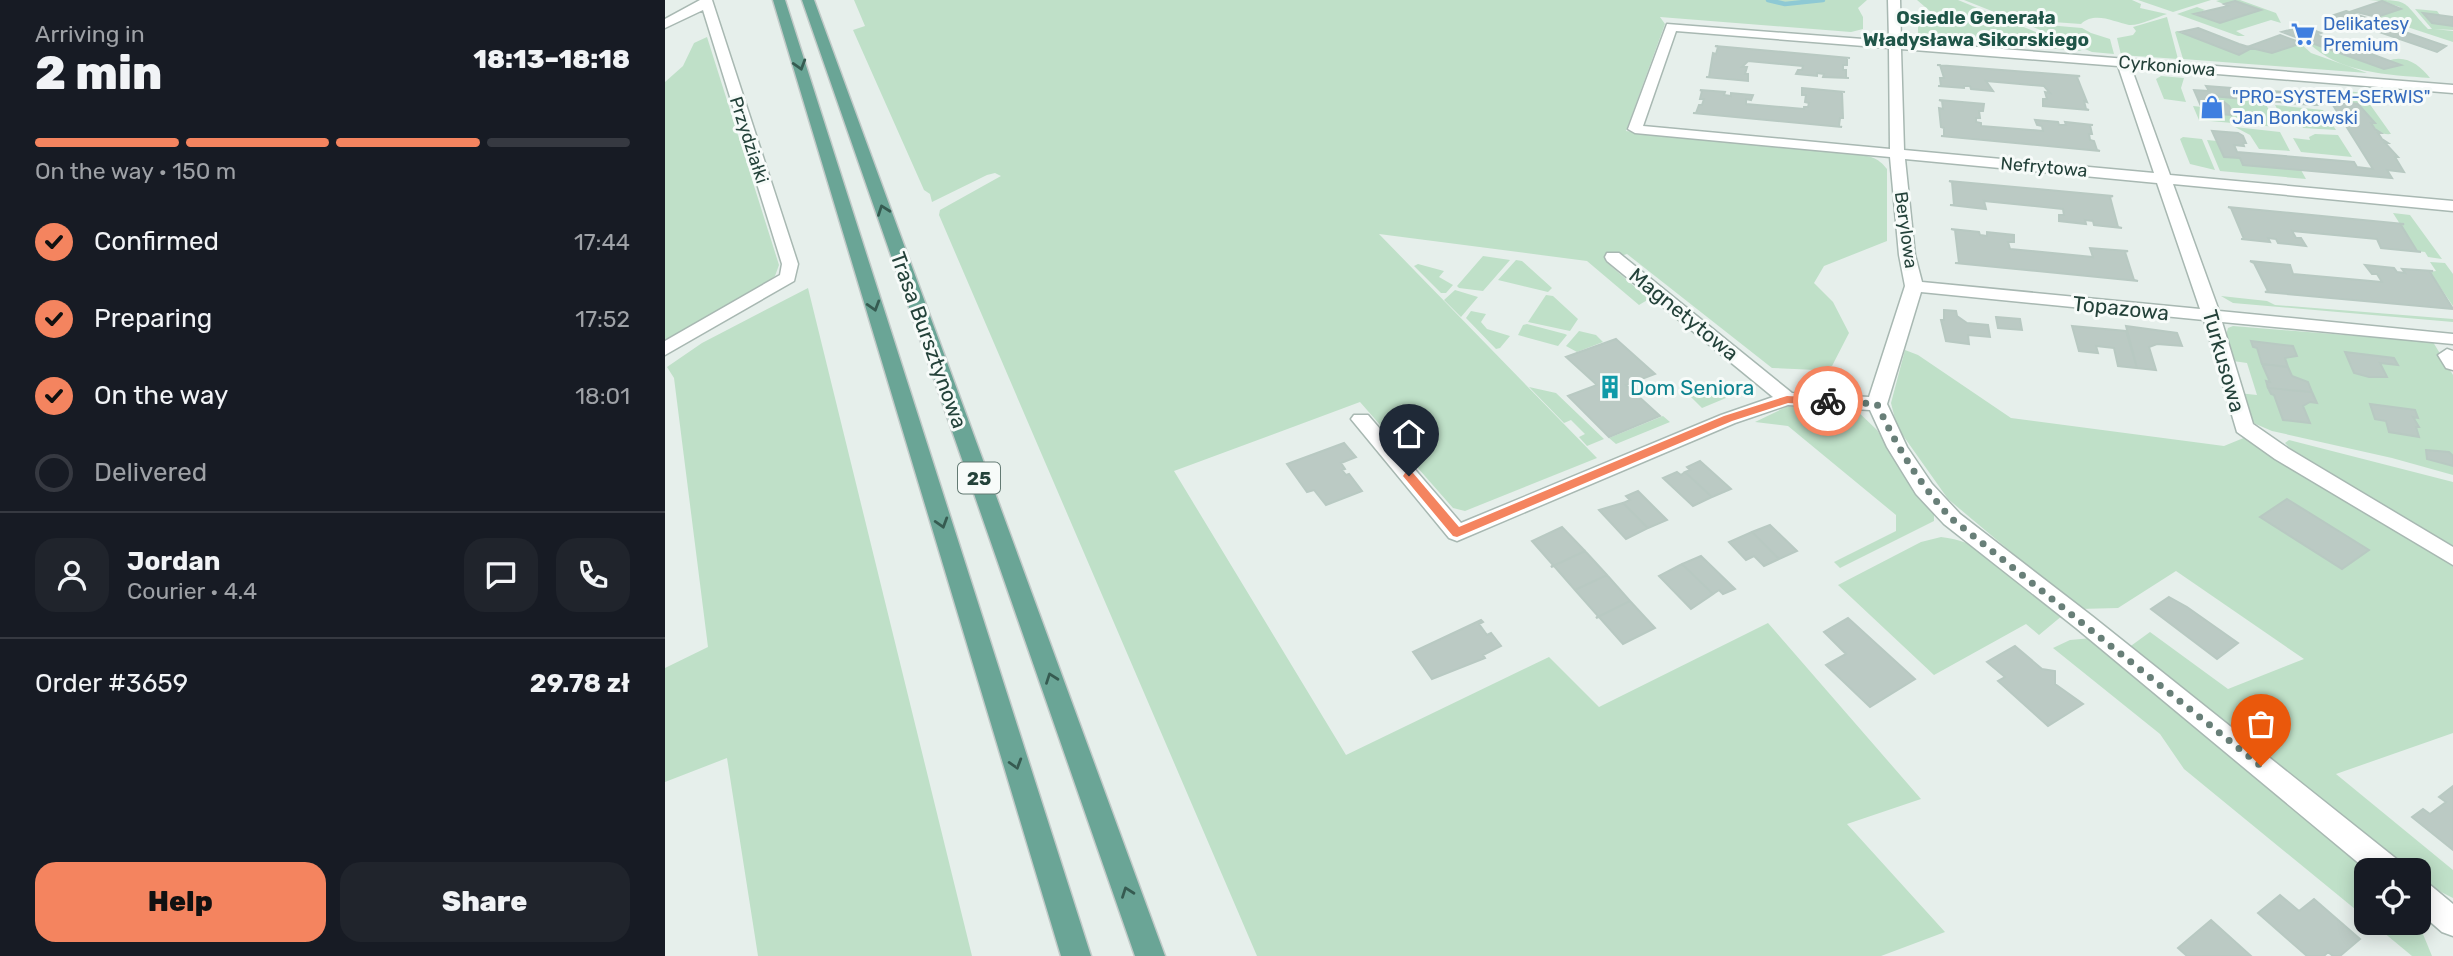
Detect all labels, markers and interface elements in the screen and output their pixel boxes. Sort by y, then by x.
district label: Osiedle Generała Władysława Sikorskiego [1863,6,2089,51]
place label: Delikatesy Premium [2323,13,2409,56]
text: Arriving in [35,20,145,48]
supermarket icon: Delikatesy Premium [2289,20,2317,48]
text: 18:13–18:18 [473,44,630,75]
text: 2 min [35,46,162,101]
street label: Cyrkoniowa [2118,51,2216,81]
one-way arrow [791,59,806,71]
place label: "PRO-SYSTEM-SERWIS" Jan Bonkowski [2232,86,2431,129]
shop icon: "PRO-SYSTEM-SERWIS" Jan Bonkowski [2198,93,2226,121]
street label: Przydziałki [725,94,773,186]
street label: Nefrytowa [1999,152,2089,182]
text: On the way · 150 m [35,157,236,185]
street label: Berylowa [1890,190,1922,270]
one-way arrow [877,204,891,216]
icon: check [35,223,73,261]
text: Confirmed [94,226,219,257]
text: 17:44 [574,228,630,256]
street label: Trasa Bursztynowa [885,248,973,432]
street label: Magnetytowa [1624,262,1744,366]
street label: Topazowa [2072,291,2170,325]
icon: check [35,300,73,338]
one-way arrow [866,300,881,312]
text: Preparing [94,303,212,334]
text: 17:52 [575,305,630,333]
street label: Turkusowa [2197,307,2251,415]
courier [1793,366,1863,436]
building icon: Dom Seniora [1596,373,1624,401]
place label: Dom Seniora [1630,375,1754,400]
icon: check [35,377,73,415]
text: On the way [94,380,228,411]
text: 18:01 [575,382,630,410]
icon: bike [1809,382,1847,420]
pin [1379,404,1439,476]
icon: home [1390,415,1428,453]
text: Delivered [94,457,207,488]
road number: 25 [958,463,1000,494]
one-way arrow [933,517,948,529]
button: person [35,538,109,612]
button: chat [464,538,538,612]
button: phone [556,538,630,612]
text: Jordan [127,546,220,577]
text: Courier · 4.4 [127,577,257,605]
text: Order #3659 [35,668,188,699]
text: 29.78 zł [530,668,630,699]
one-way arrow [1045,672,1059,684]
pin [2231,694,2291,766]
icon: bag [2242,705,2280,743]
one-way arrow [1008,758,1023,770]
map controls [2354,858,2431,935]
button: locate [2354,858,2431,935]
button: Help [35,862,326,942]
button: Share [340,862,630,942]
one-way arrow [1121,886,1135,898]

